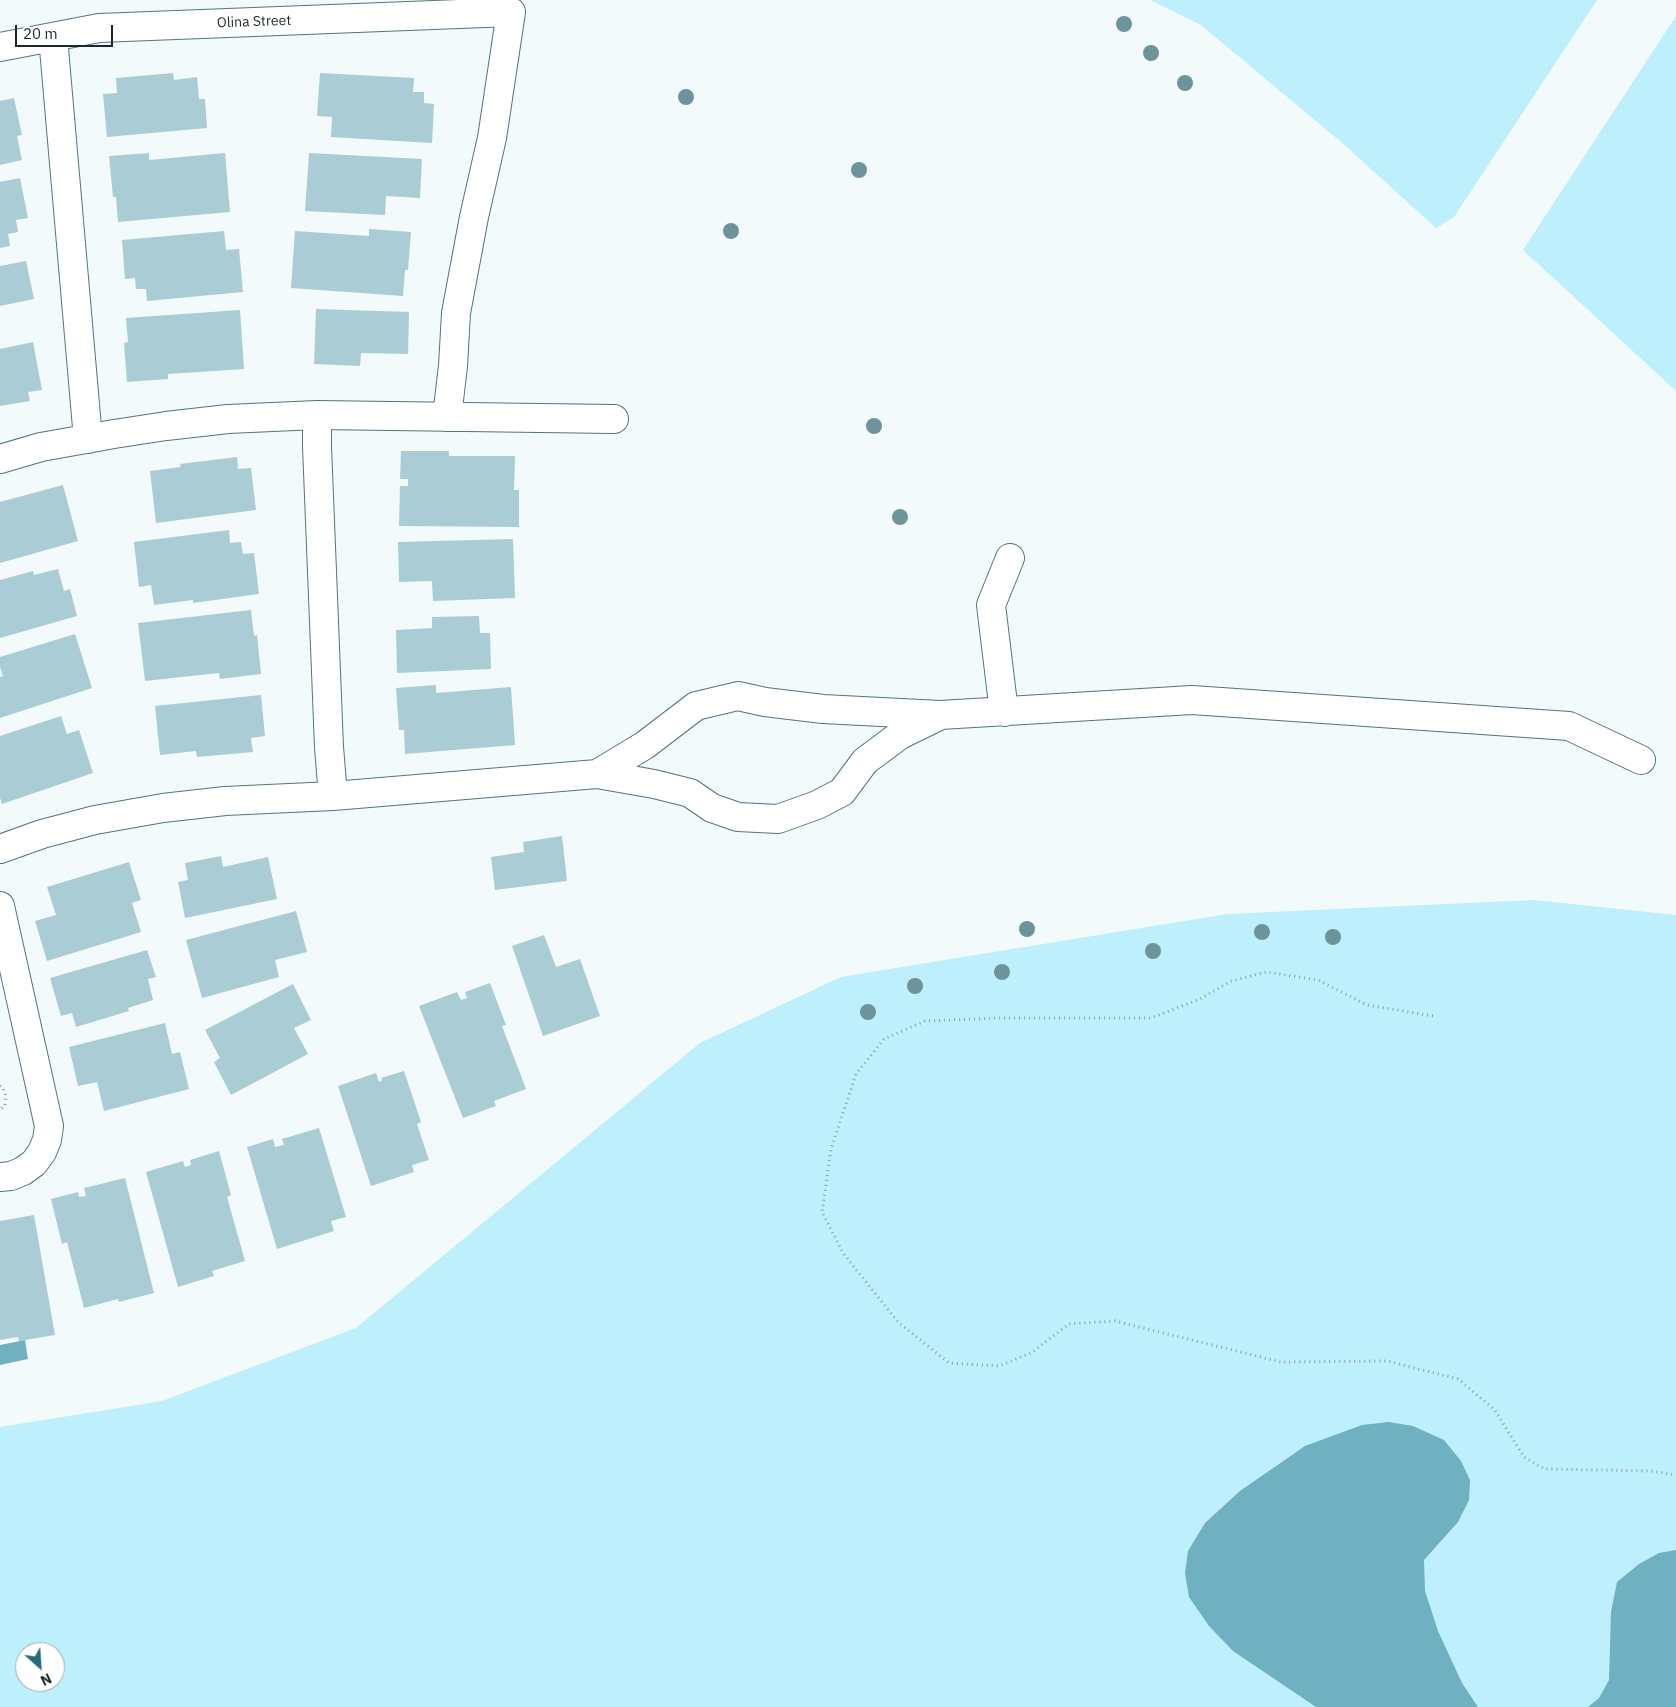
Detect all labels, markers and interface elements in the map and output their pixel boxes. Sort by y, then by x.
street label: Olina Street [217,12,291,32]
scale bar [18,15,115,47]
text: 20 m [23,24,58,43]
north arrow [15,1642,65,1692]
text: N [38,1669,55,1690]

